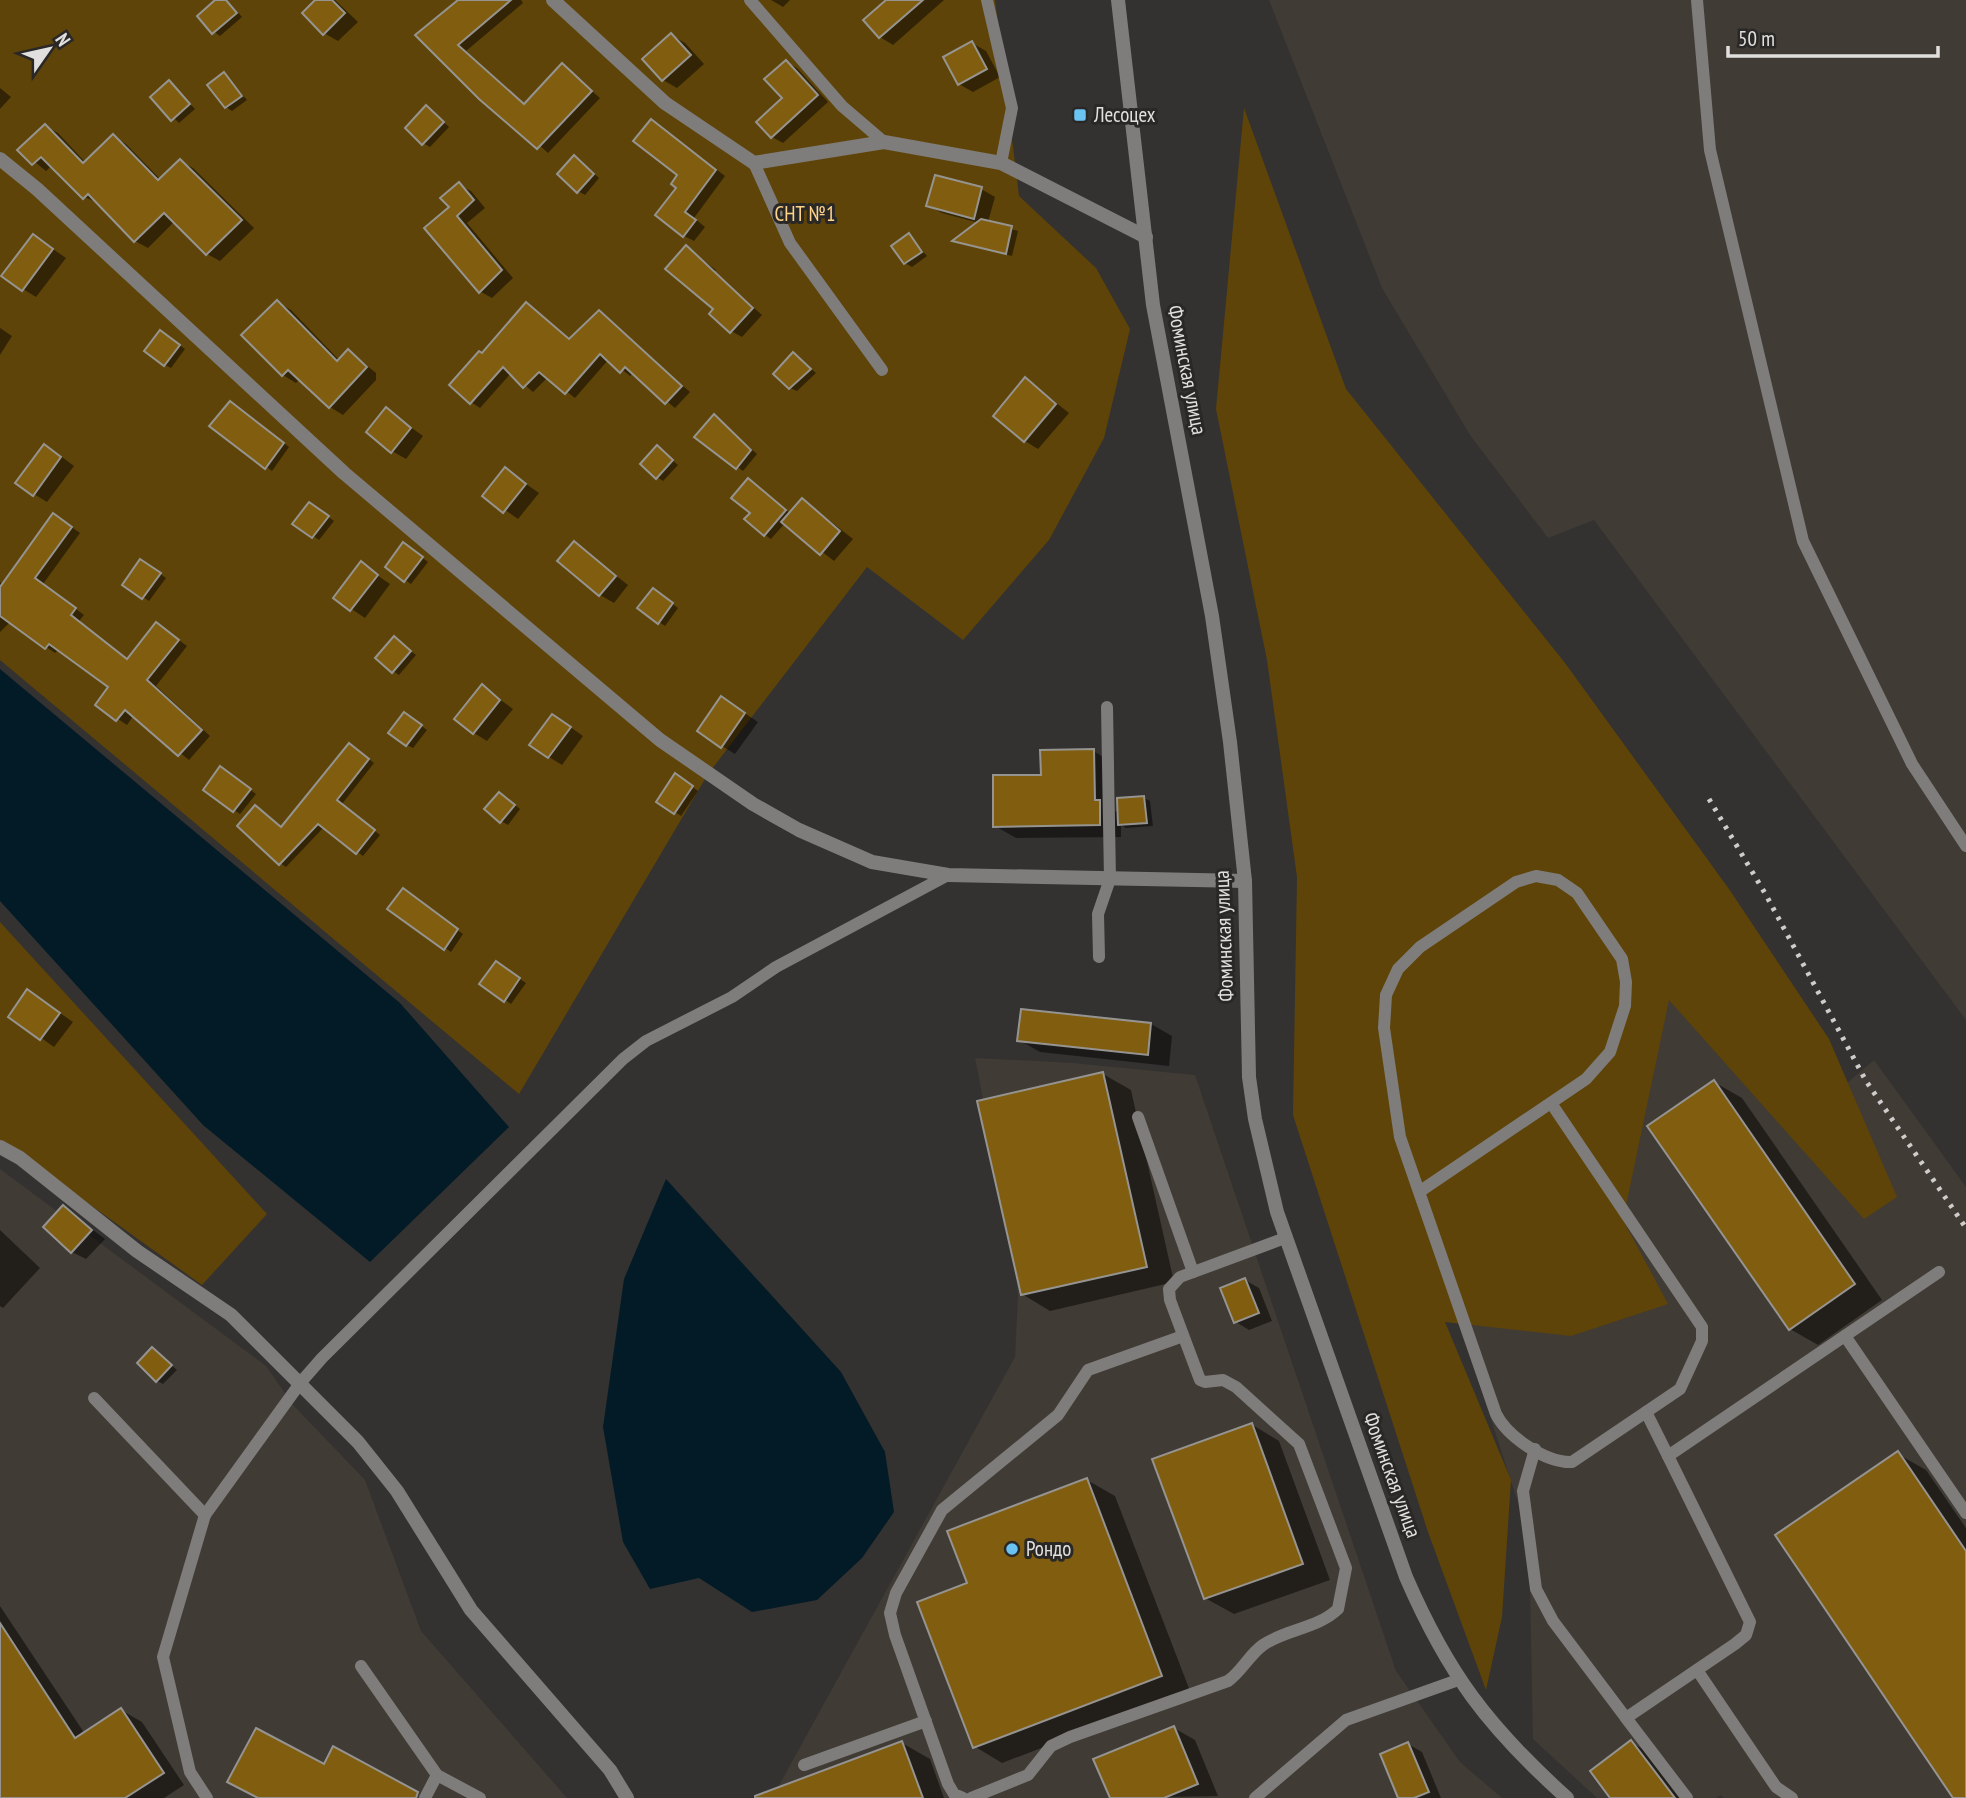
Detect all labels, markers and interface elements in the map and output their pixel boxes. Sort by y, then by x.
north arrow [14,14,84,84]
scale bar [1728,14,1938,58]
text: 50 m [1738,25,1775,52]
text: N [50,29,76,50]
place label: Лесоцех [1093,101,1156,128]
marker: Лесоцех [1072,107,1088,123]
park label: СНТ №1 [775,200,835,227]
street label: Фоминская улица [1162,303,1213,437]
street label: Фоминская улица [1208,870,1239,1002]
street label: Фоминская улица [1357,1409,1428,1541]
place label: Рондо [1026,1535,1071,1562]
marker: Рондо [1004,1541,1020,1557]

